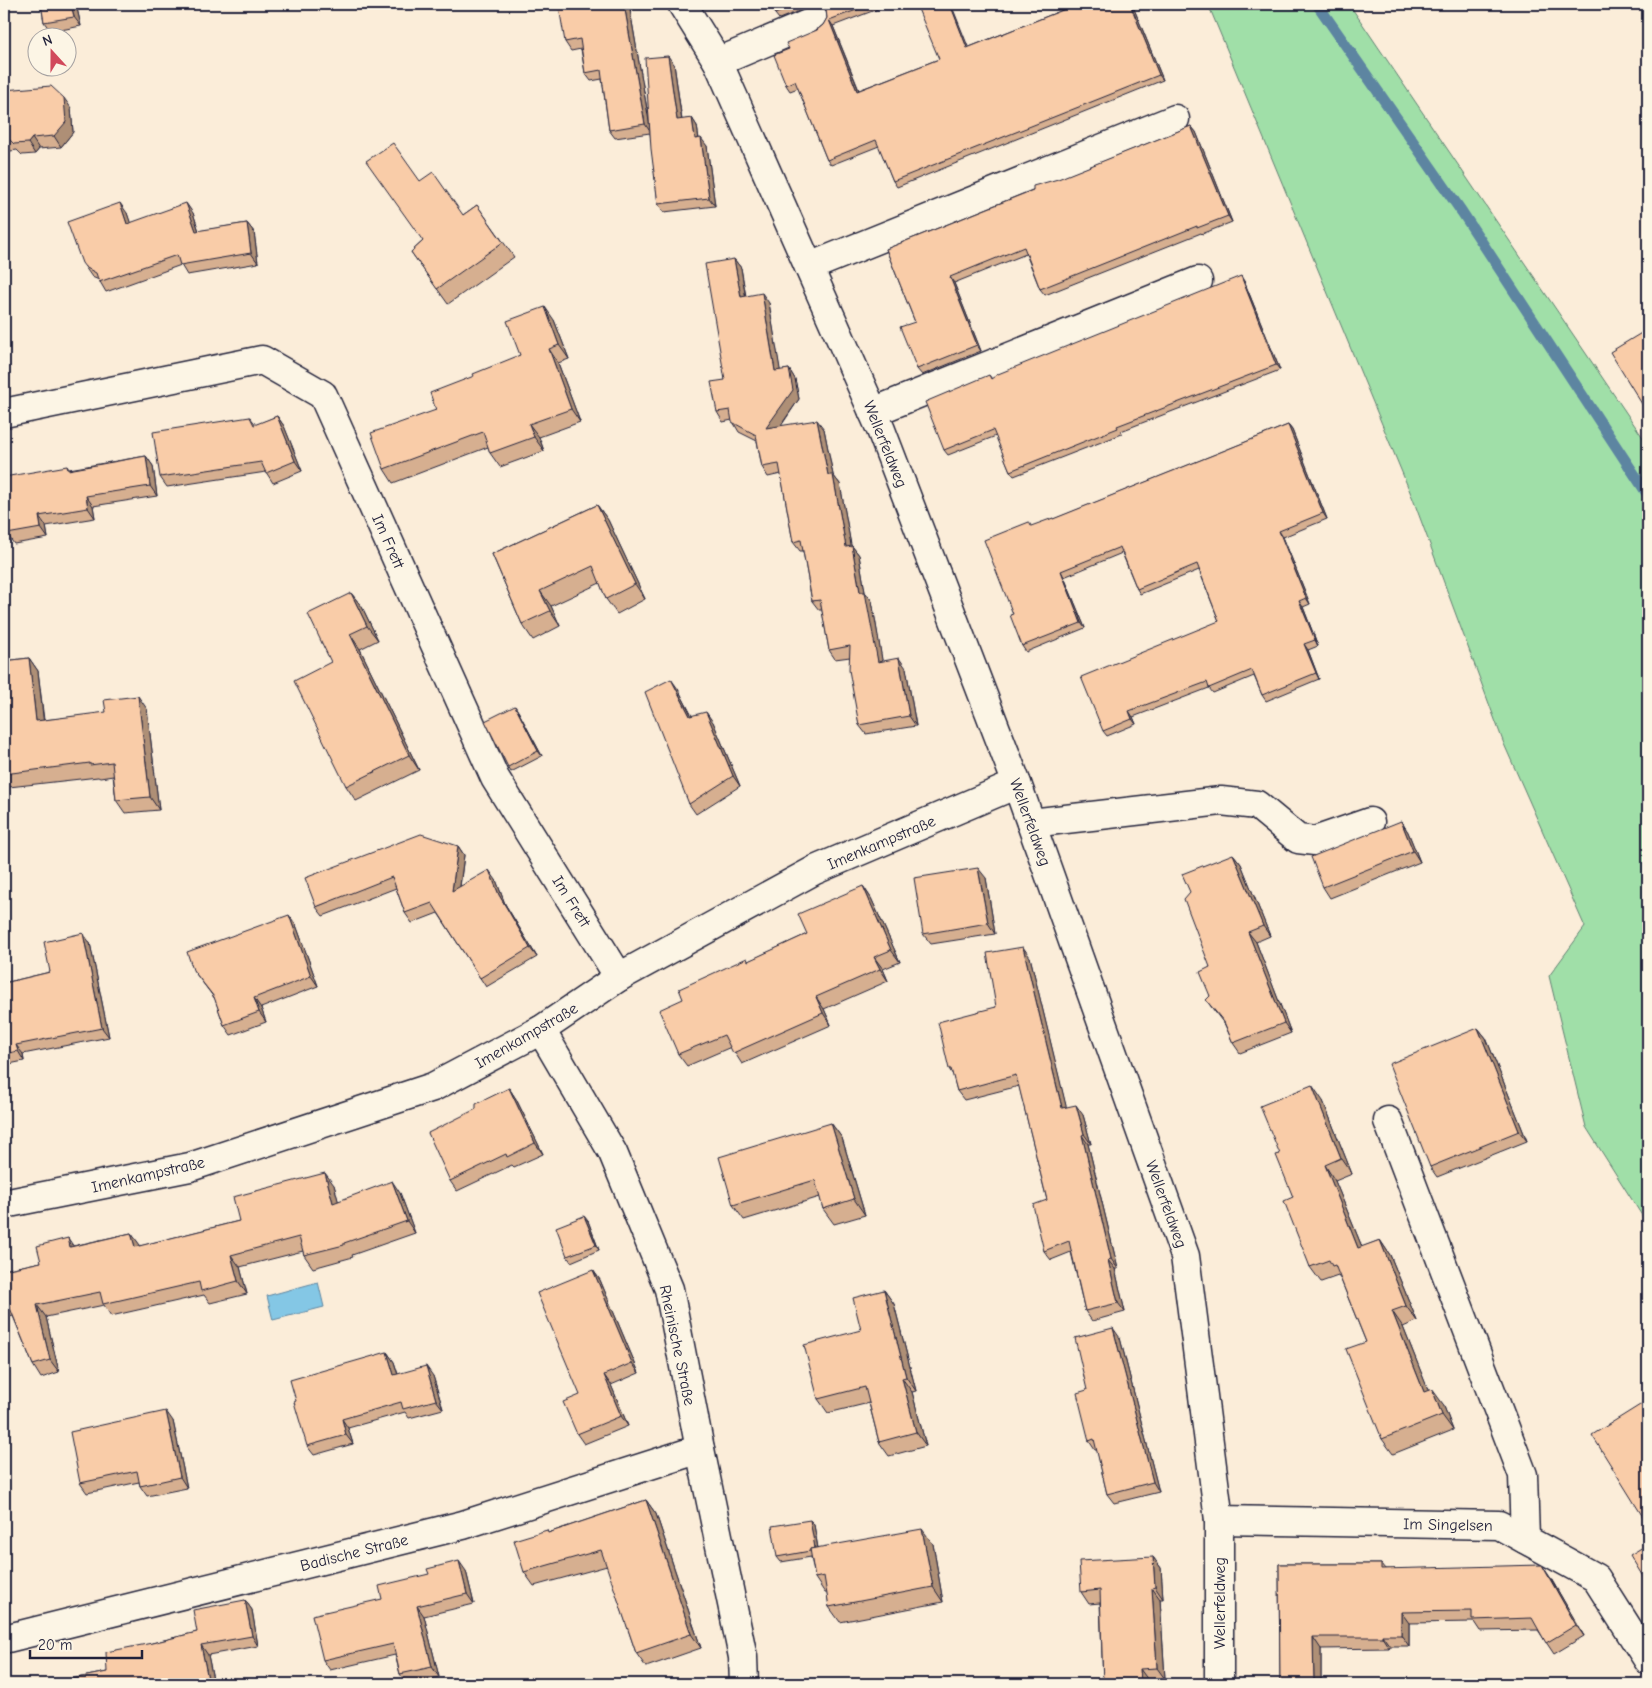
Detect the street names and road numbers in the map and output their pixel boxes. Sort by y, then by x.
street label: Wellerfeldweg [859,398,911,490]
street label: Im Frett [368,512,408,572]
street label: Wellerfeldweg [1006,776,1054,869]
street label: Imenkampstraße [825,812,938,874]
street label: Im Frett [548,872,594,931]
street label: Imenkampstraße [472,999,581,1073]
street label: Imenkampstraße [90,1153,207,1197]
street label: Wellerfeldweg [1142,1158,1190,1251]
street label: Rheinische Straße [655,1283,699,1407]
street label: Im Singelsen [1403,1515,1493,1535]
street label: Badische Straße [298,1531,410,1575]
street label: Wellerfeldweg [1211,1557,1229,1649]

